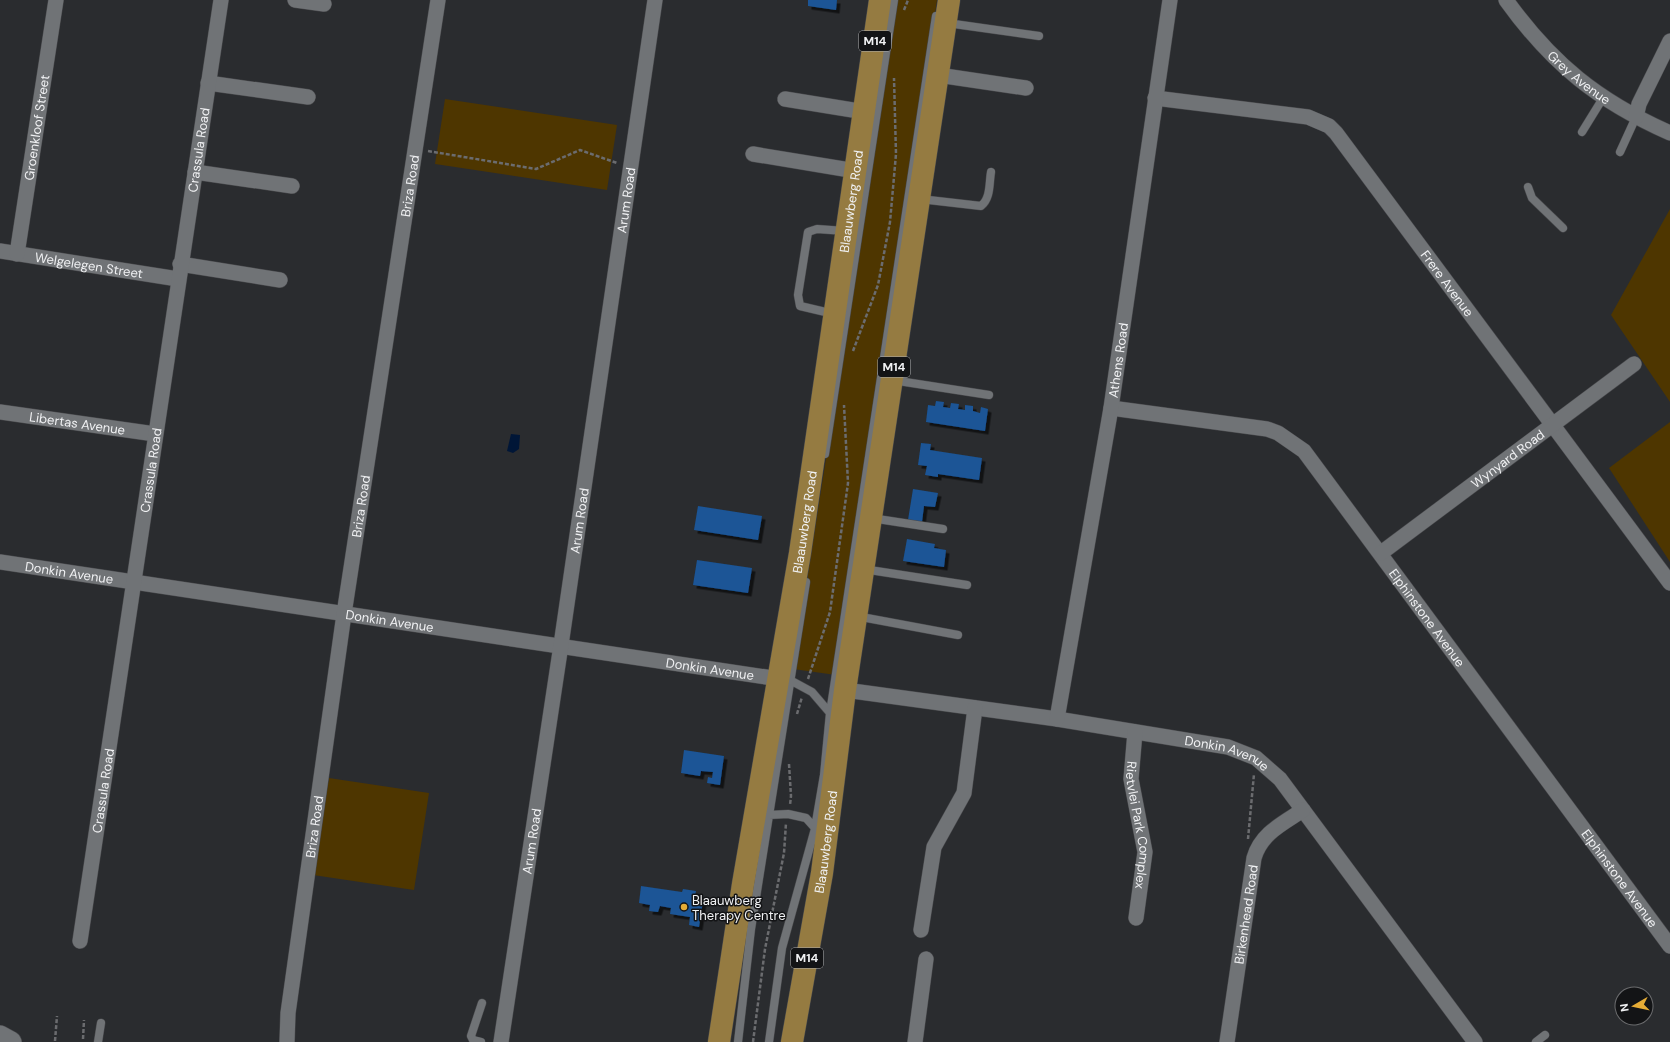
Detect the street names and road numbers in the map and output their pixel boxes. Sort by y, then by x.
road number: M14 [859,31,891,51]
street label: Grey Avenue [1544,47,1614,108]
street label: Groenkloof Street [20,73,53,182]
street label: Crassula Road [184,106,213,193]
street label: Blaauwberg Road [835,149,867,254]
street label: Briza Road [396,154,423,218]
street label: Arum Road [613,166,639,234]
street label: Frere Avenue [1417,247,1478,320]
street label: Welgelegen Street [34,248,144,282]
street label: Athens Road [1104,321,1132,399]
road number: M14 [878,357,910,377]
street label: Libertas Avenue [28,408,126,438]
street label: Wynyard Road [1467,425,1548,491]
street label: Crassula Road [136,427,165,514]
street label: Blaauwberg Road [788,470,820,575]
street label: Briza Road [347,474,374,538]
street label: Arum Road [566,487,592,555]
street label: Donkin Avenue [24,557,114,587]
street label: Elphinstone Avenue [1385,565,1469,670]
street label: Donkin Avenue [344,606,435,636]
street label: Donkin Avenue [665,654,755,684]
street label: Donkin Avenue [1183,732,1273,774]
street label: Crassula Road [88,747,118,834]
street label: Rietvlei Park Complex [1123,761,1154,890]
street label: Blaauwberg Road [810,789,841,895]
street label: Briza Road [301,795,327,859]
street label: Arum Road [518,807,545,875]
street label: Elphinstone Avenue [1578,826,1662,931]
street label: Birkenhead Road [1230,863,1261,965]
road number: M14 [791,948,823,968]

